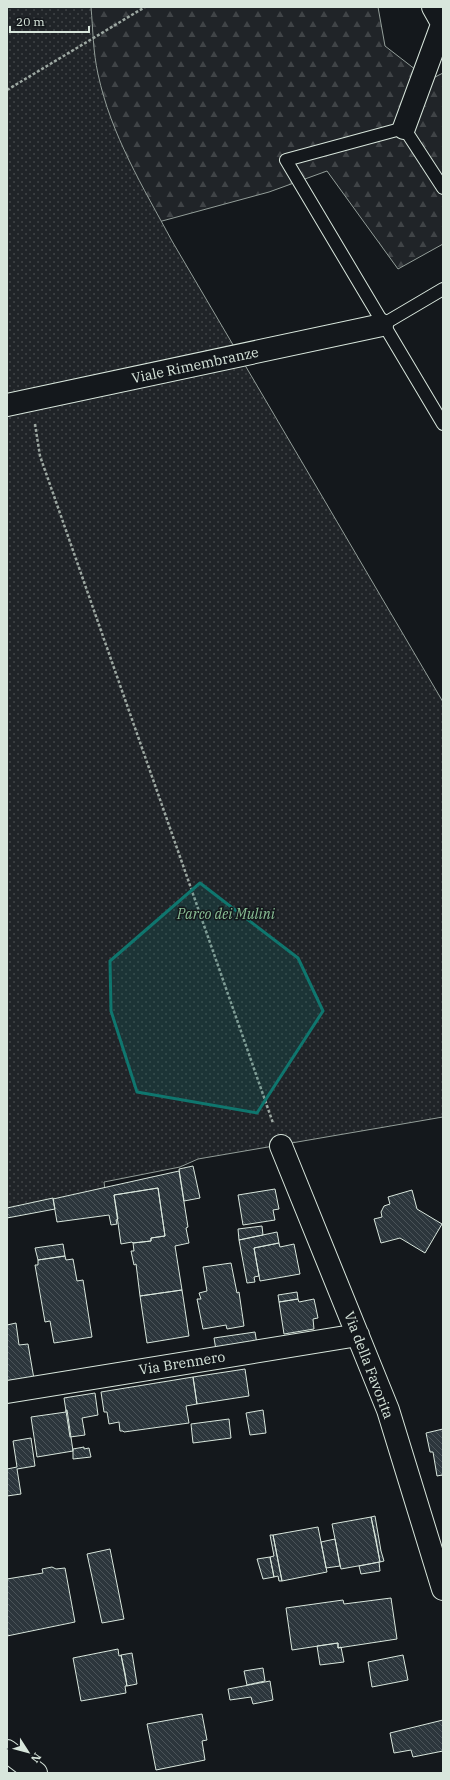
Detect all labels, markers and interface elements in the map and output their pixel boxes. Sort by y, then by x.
scale bar [10,8,89,34]
text: 20 m [16,14,45,29]
street label: Viale Rimembranze [130,343,260,387]
park label: Parco dei Mulini [176,905,276,923]
street label: Via della Favorita [340,1309,398,1422]
street label: Via Brennero [138,1347,226,1379]
north arrow [8,1732,48,1772]
text: N [28,1750,44,1766]

